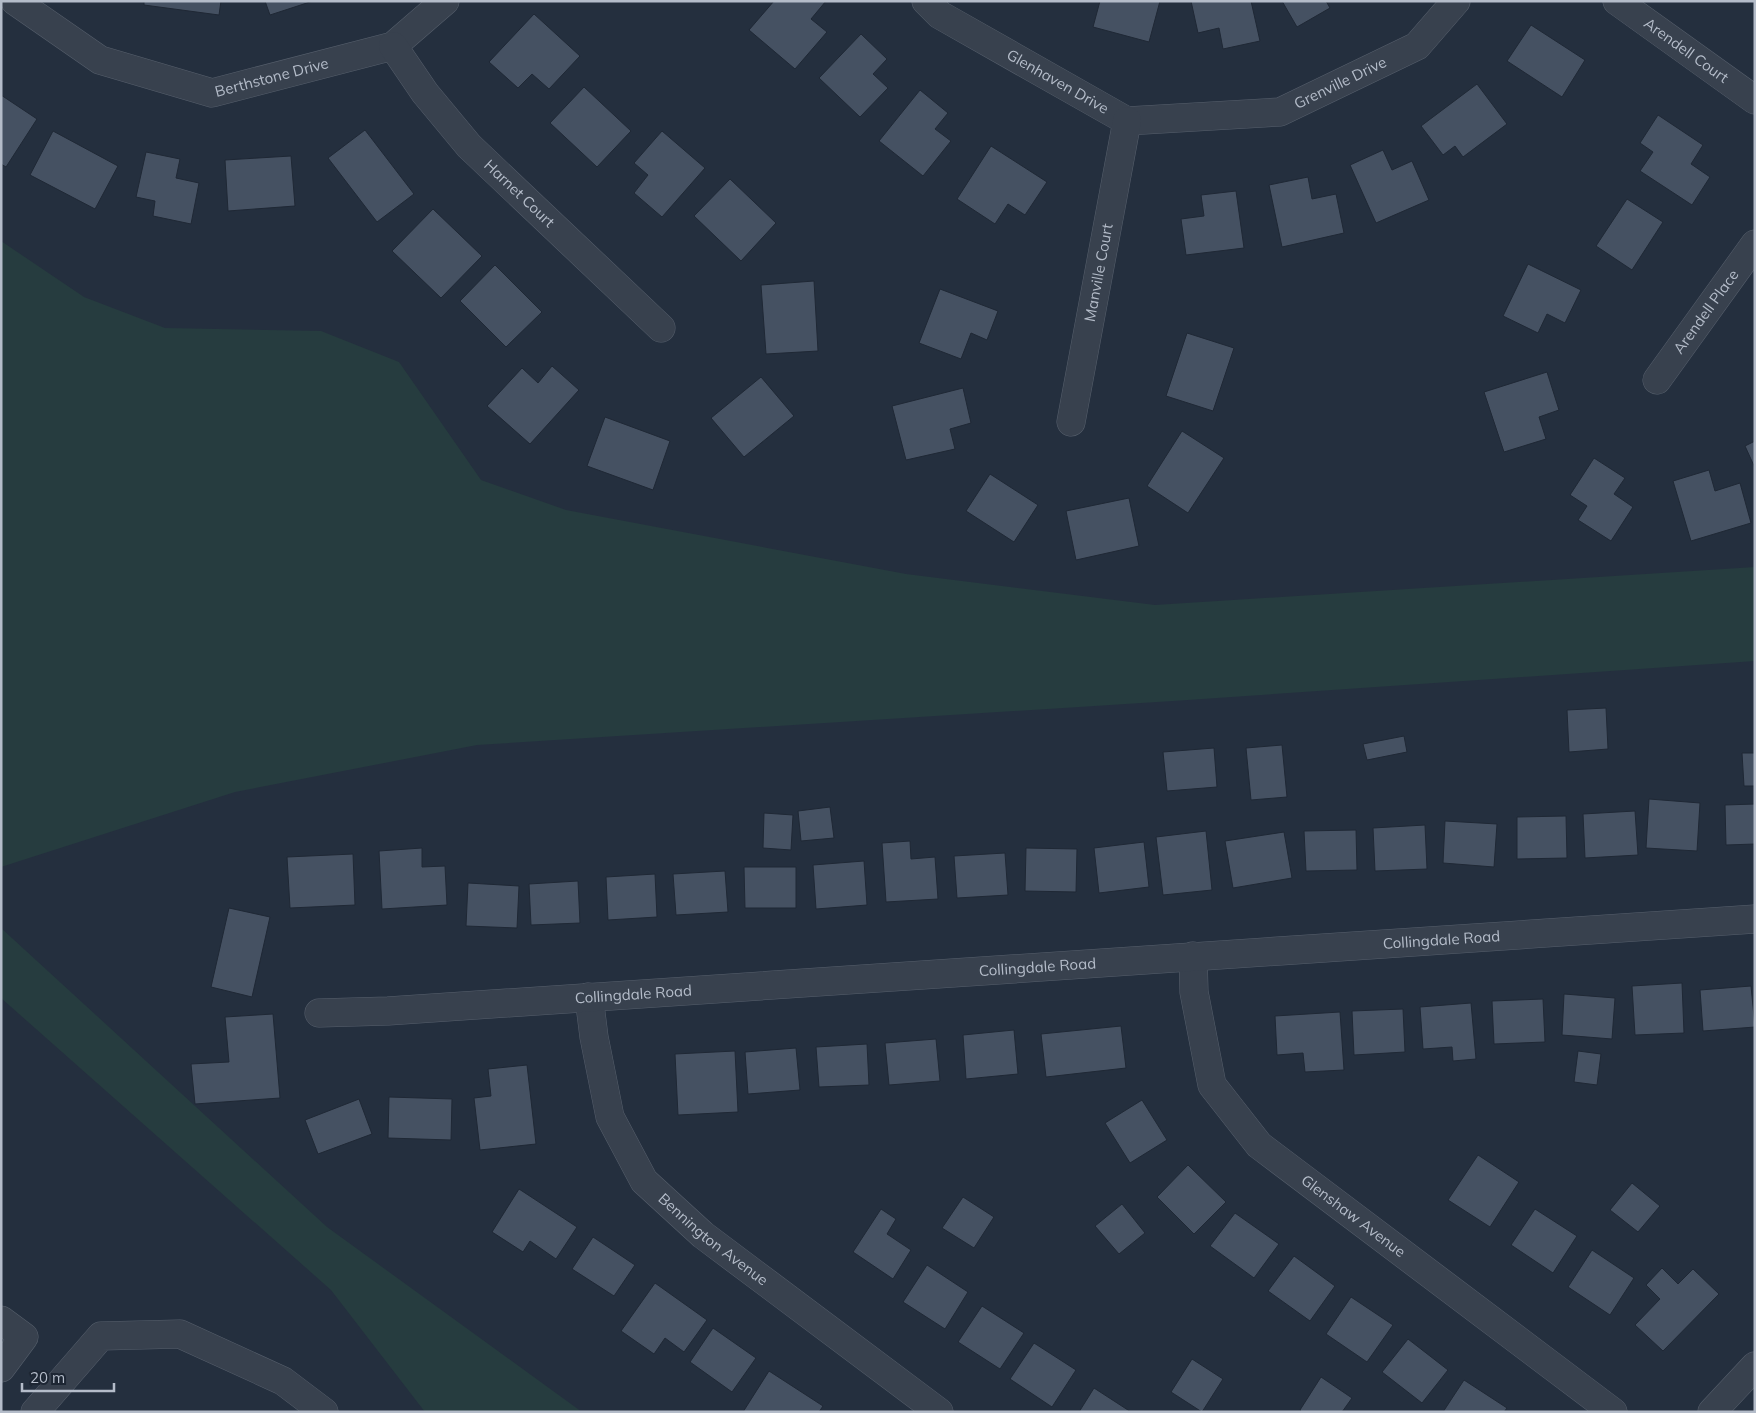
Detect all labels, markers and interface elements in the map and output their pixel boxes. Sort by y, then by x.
street label: Arendell Court [1640,13,1732,87]
street label: Glenhaven Drive [1003,45,1112,118]
street label: Grenville Drive [1291,52,1389,113]
street label: Berthstone Drive [213,53,330,101]
street label: Harnet Court [480,155,559,231]
street label: Manville Court [1080,222,1117,323]
street label: Arendell Place [1669,266,1742,357]
street label: Collingdale Road [1382,926,1501,953]
street label: Collingdale Road [978,953,1097,980]
street label: Collingdale Road [574,981,693,1007]
street label: Glenshaw Avenue [1298,1170,1410,1261]
street label: Bennington Avenue [655,1189,772,1289]
scale bar [22,1360,115,1392]
text: 20 m [30,1368,65,1387]

